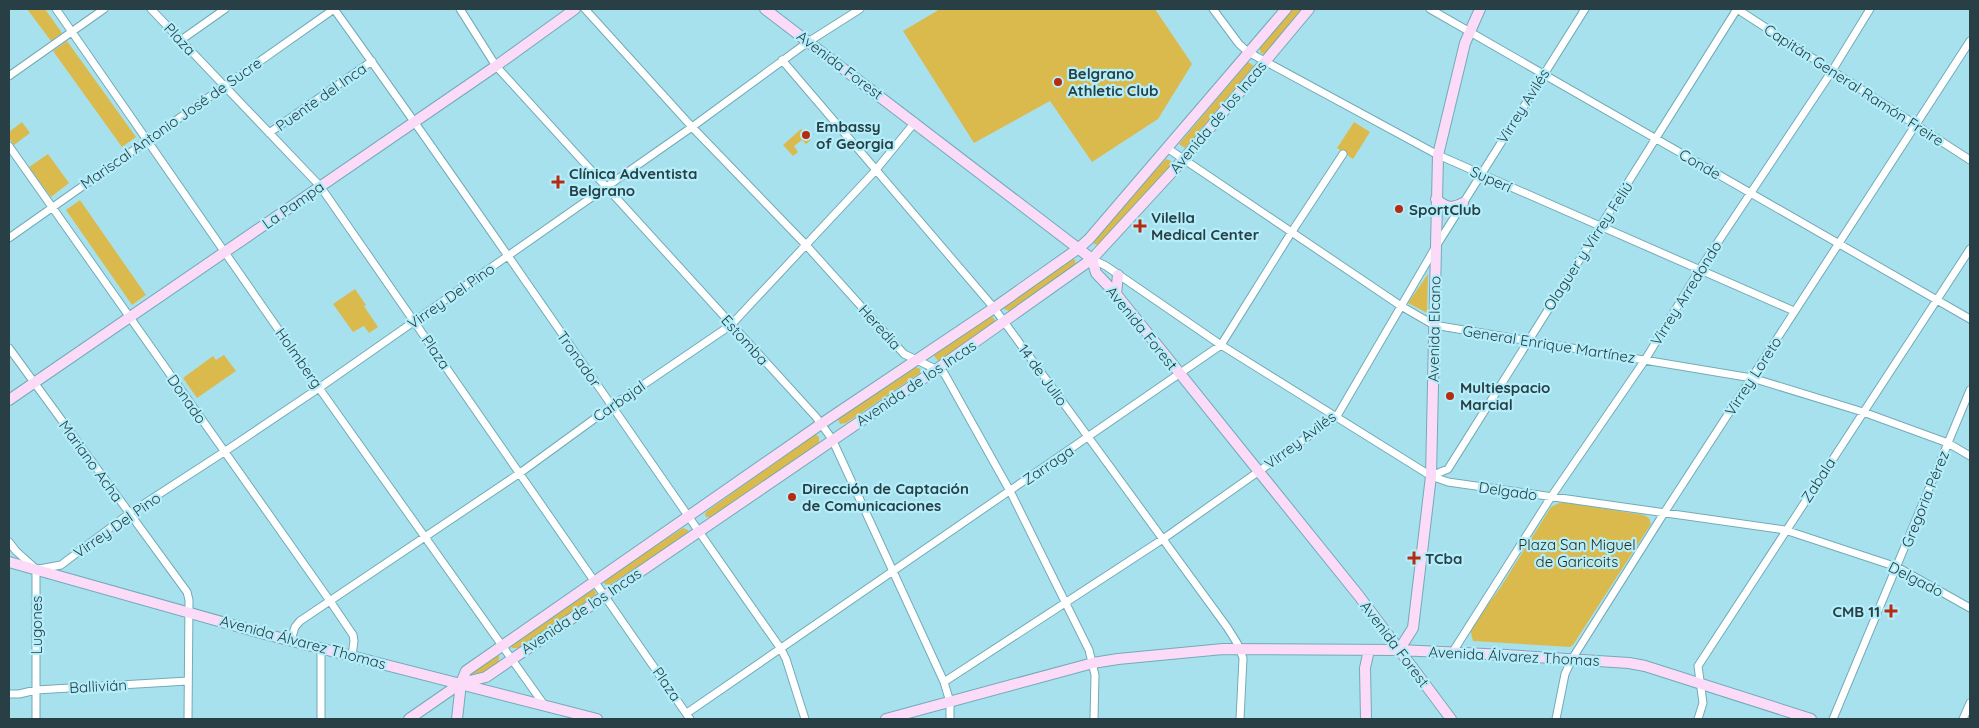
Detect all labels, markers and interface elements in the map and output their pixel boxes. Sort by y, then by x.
street label: Plaza [160,19,200,59]
street label: Capitán General Ramón Freire [1761,20,1947,150]
street label: Avenida Forest [793,26,887,104]
street label: Mariscal Antonio José de Sucre [77,53,265,193]
street label: Avenida de los Incas [1165,57,1271,177]
street label: Puente del Inca [272,59,370,135]
place label: Belgrano Athletic Club [1068,64,1158,100]
street label: Virrey Avilés [1493,65,1553,147]
marker: Belgrano Athletic Club [1052,76,1064,88]
place label: Embassy of Georgia [816,117,894,153]
marker: Embassy of Georgia [800,129,812,141]
street label: Conde [1676,144,1724,184]
street label: Superí [1467,161,1515,197]
place label: Clínica Adventista Belgrano [569,164,698,200]
marker: Clínica Adventista Belgrano [551,175,565,189]
street label: La Pampa [258,177,328,233]
street label: Olaguer y Virrey Feliú [1539,178,1637,314]
place label: SportClub [1409,200,1481,219]
marker: SportClub [1393,203,1405,215]
place label: Vilella Medical Center [1151,208,1260,244]
marker: Vilella Medical Center [1133,219,1147,233]
street label: Virrey Arredondo [1646,237,1726,349]
street label: Virrey Del Pino [404,259,498,333]
street label: Avenida Elcano [1424,276,1444,382]
street label: Avenida Forest [1102,282,1182,374]
street label: Heredia [855,300,905,354]
street label: Estomba [717,311,773,369]
street label: General Enrique Martínez [1461,321,1637,367]
street label: Holmberg [271,324,327,392]
street label: Tronador [553,327,605,391]
street label: Plaza [417,331,455,373]
street label: Virrey Loreto [1720,333,1786,419]
street label: Avenida de los Incas [852,336,980,430]
street label: 14 de Julio [1014,340,1072,410]
street label: Donado [163,371,211,427]
street label: Carbajal [589,376,649,426]
place label: Multiespacio Marcial [1460,378,1550,414]
marker: Multiespacio Marcial [1444,390,1456,402]
street label: Virrey Avilés [1260,407,1340,473]
street label: Mariano Acha [55,416,127,506]
street label: Zarraga [1019,441,1077,489]
street label: Gregoria Pérez [1897,448,1953,550]
street label: Zabala [1797,454,1839,506]
street label: Delgado [1477,477,1539,505]
place label: Dirección de Captación de Comunicaciones [802,479,969,515]
street label: Virrey Del Pino [70,488,164,562]
marker: Dirección de Captación de Comunicaciones [786,491,798,503]
park label: Plaza San Miguel de Garicoits [1518,535,1636,571]
place label: TCba [1425,549,1462,568]
marker: TCba [1407,551,1421,565]
street label: Delgado [1885,557,1947,601]
street label: Avenida de los Incas [517,564,645,658]
street label: Lugones [27,596,46,654]
street label: Avenida Forest [1356,597,1434,691]
place label: CMB 11 [1833,602,1880,621]
marker: CMB 11 [1884,604,1898,618]
street label: Avenida Álvarez Thomas [218,611,388,673]
street label: Avenida Álvarez Thomas [1428,642,1600,670]
street label: Plaza [648,663,686,705]
street label: Ballivián [69,675,127,697]

